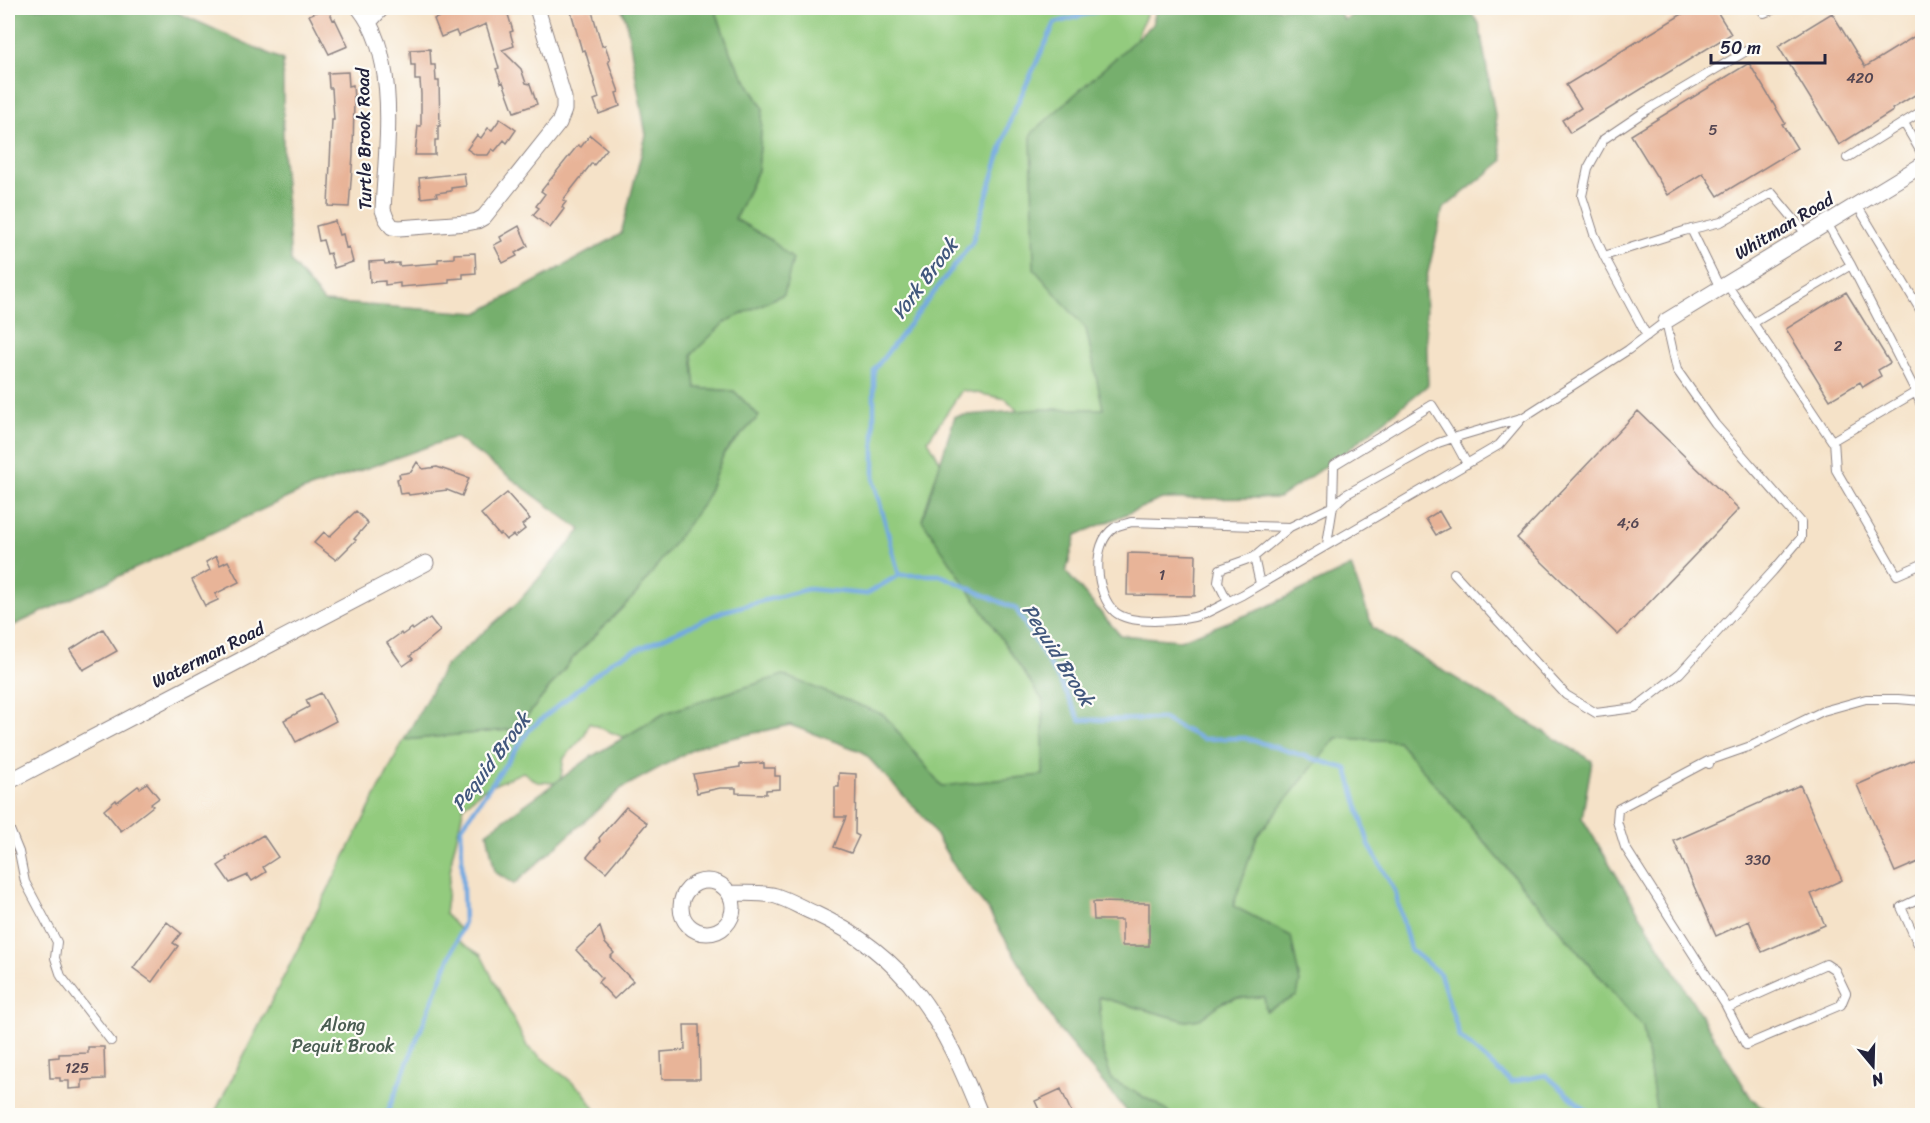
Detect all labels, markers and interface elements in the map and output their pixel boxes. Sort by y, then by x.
scale bar [1711,27,1825,65]
text: 50 m [1720,32,1761,64]
house number: 420 [1846,65,1874,91]
street label: Turtle Brook Road [347,66,381,210]
house number: 5 [1708,117,1718,143]
street label: Whitman Road [1728,183,1841,268]
water label: York Brook [883,229,969,327]
house number: 2 [1834,333,1843,359]
house number: 4;6 [1617,510,1639,536]
house number: 1 [1159,562,1165,588]
water label: Pequid Brook [1012,597,1105,715]
street label: Waterman Road [146,612,272,697]
water label: Pequid Brook [442,703,541,819]
house number: 330 [1745,847,1771,873]
park label: Along Pequit Brook [292,1009,395,1062]
north arrow [1843,1036,1903,1096]
house number: 125 [65,1055,89,1081]
text: N [1867,1064,1889,1096]

